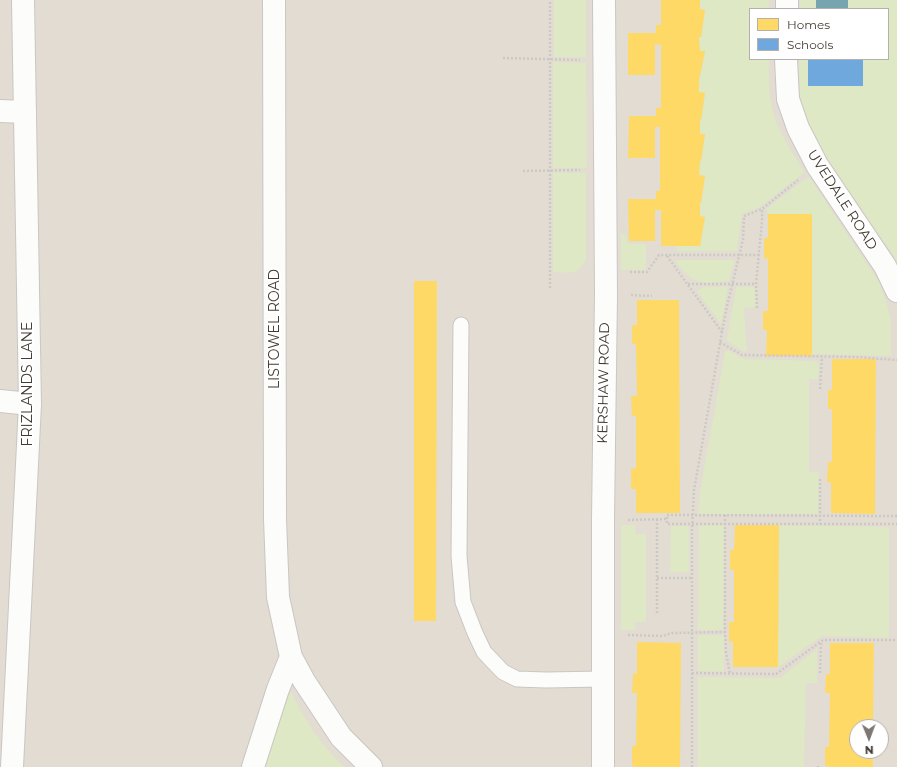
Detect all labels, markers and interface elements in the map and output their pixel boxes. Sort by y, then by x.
legend [749,8,889,60]
text: Homes [787,17,830,32]
text: Schools [787,37,833,52]
street label: UVEDALE ROAD [803,147,881,253]
street label: LISTOWEL ROAD [267,269,283,389]
street label: FRIZLANDS LANE [20,322,36,446]
street label: KERSHAW ROAD [595,322,613,444]
north arrow [849,719,889,759]
text: N [865,743,874,757]

